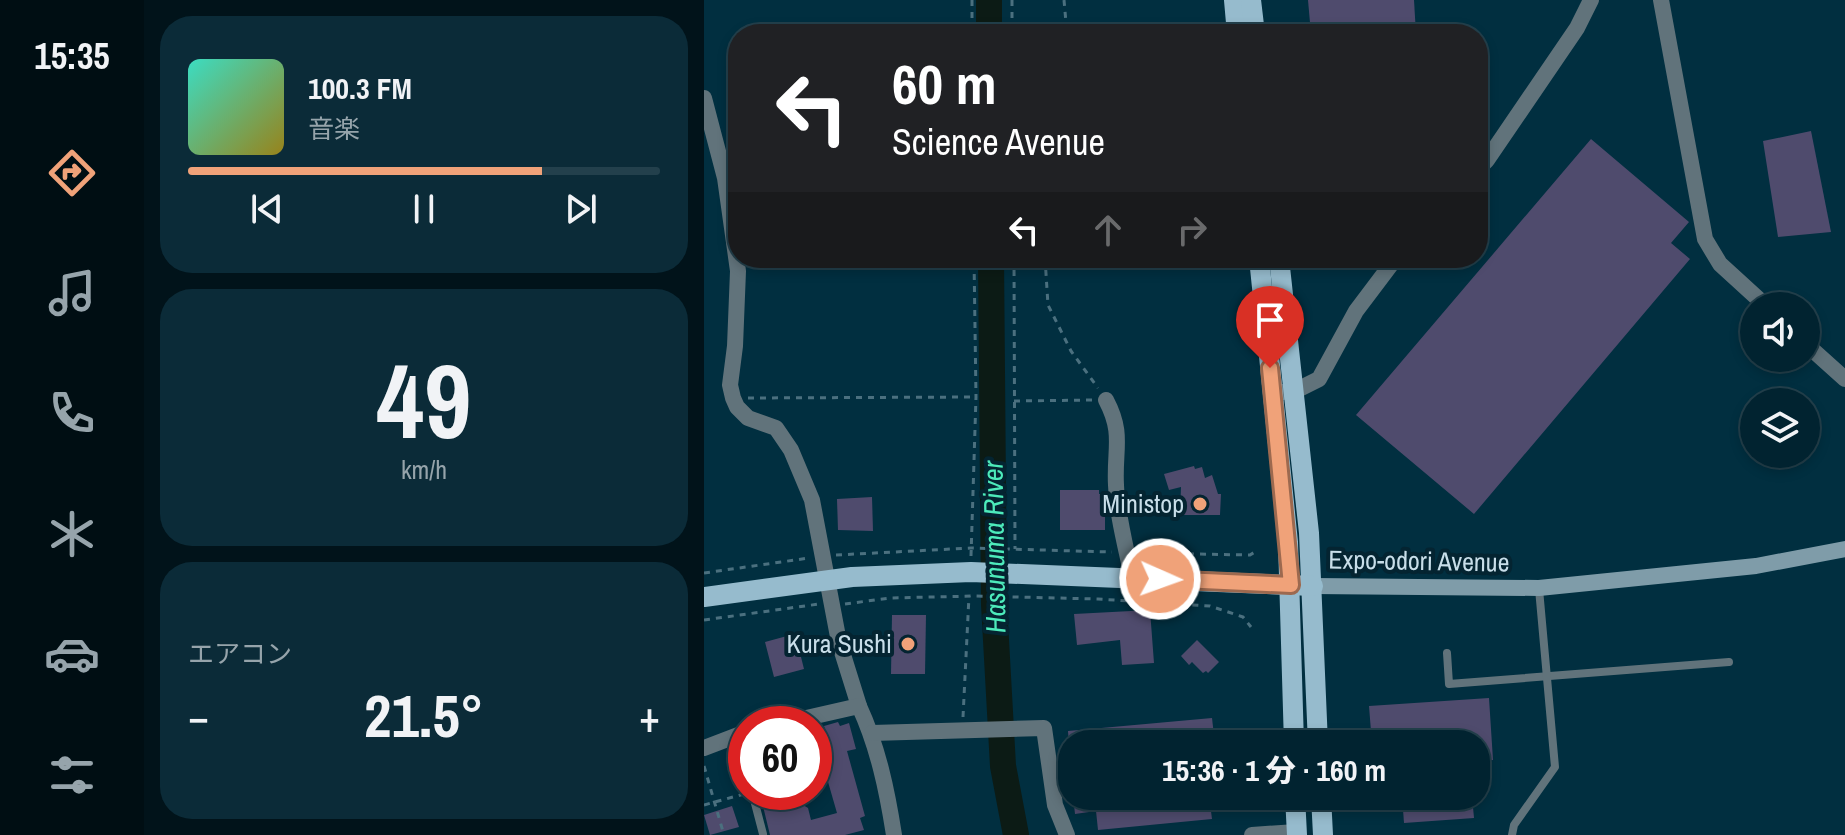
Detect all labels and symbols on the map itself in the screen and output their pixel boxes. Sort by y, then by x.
pin [1236,286,1304,368]
water label: Hasunuma River [973,459,1015,633]
place label: Ministop [1102,486,1184,521]
marker: Ministop [1191,495,1209,513]
position arrow [1118,537,1202,621]
street label: Expo-odori Avenue [1328,541,1510,580]
place label: Kura Sushi [787,626,892,661]
marker: Kura Sushi [899,635,917,653]
speed limit sign: 60 [728,706,832,810]

